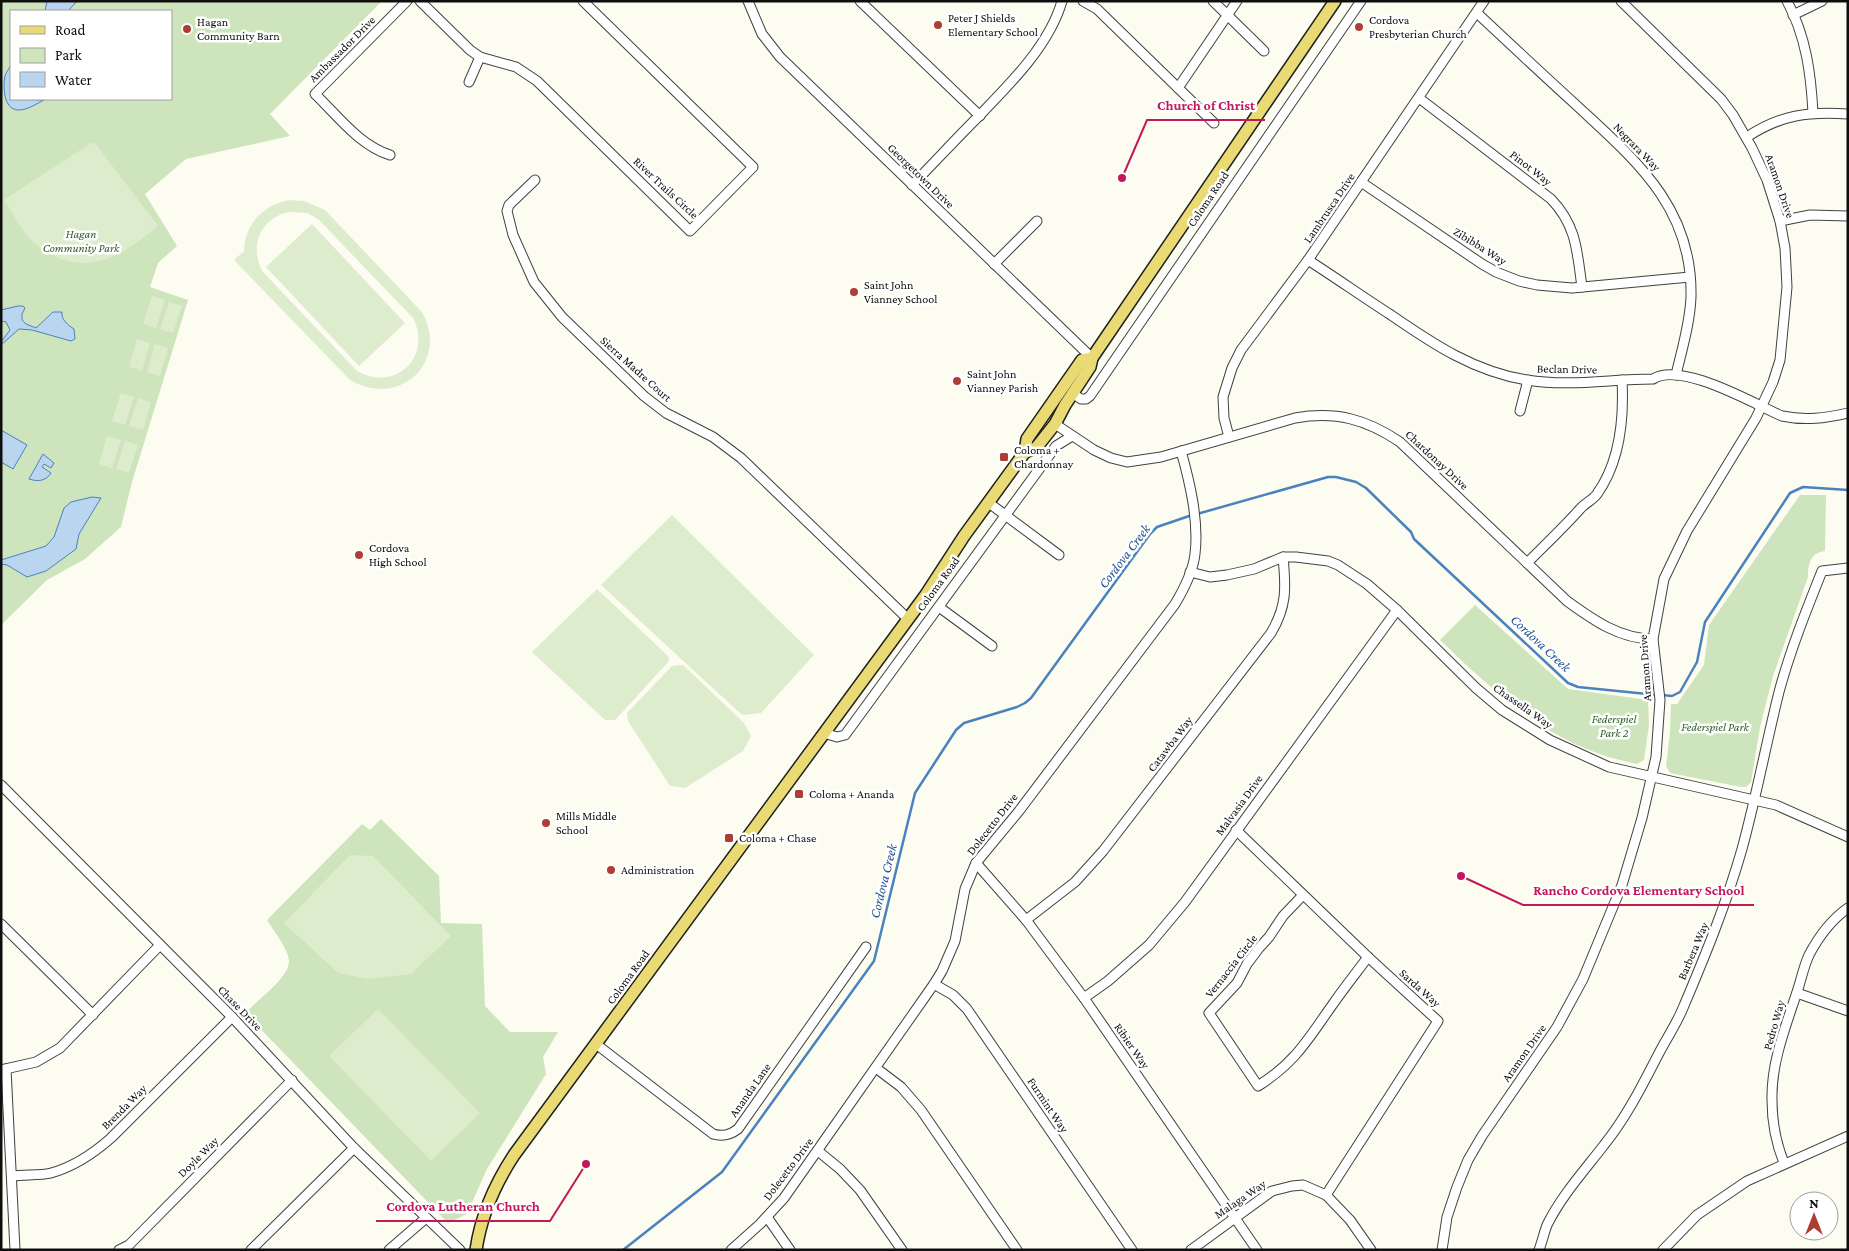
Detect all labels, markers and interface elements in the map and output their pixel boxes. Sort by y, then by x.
legend [10,10,172,100]
place label: Peter J Shields Elementary School [948,11,1038,39]
street label: Ambassador Drive [306,13,378,85]
place label: Cordova Presbyterian Church [1369,13,1467,41]
place label: Hagan Community Barn [197,15,280,43]
marker: Peter J Shields Elementary School [932,19,944,31]
marker: Cordova Presbyterian Church [1353,21,1365,33]
text: Road [55,22,86,38]
marker: Hagan Community Barn [181,23,193,35]
text: Park [55,47,82,63]
text: Water [55,72,92,88]
callout: Church of Christ [1147,91,1265,120]
text: Church of Christ [1157,97,1256,113]
street label: Negrara Way [1610,120,1664,174]
street label: Georgetown Drive [885,141,957,211]
street label: Pinot Way [1507,147,1555,189]
street label: Aramon Drive [1763,152,1797,220]
street label: River Trails Circle [631,154,701,222]
street label: Coloma Road [1184,168,1232,229]
street label: Lambrusca Drive [1300,170,1358,246]
street label: Zibibba Way [1451,224,1510,268]
park label: Hagan Community Park [43,227,120,255]
place label: Saint John Vianney School [864,278,937,306]
marker: Saint John Vianney School [848,286,860,298]
street label: Sierra Madre Court [597,333,675,405]
street label: Beclan Drive [1537,361,1597,377]
place label: Saint John Vianney Parish [967,367,1039,395]
marker: Saint John Vianney Parish [951,375,963,387]
street label: Chardonay Drive [1403,427,1471,493]
place label: Coloma + Chardonnay [1014,443,1074,471]
marker: Coloma + Chardonnay [998,451,1010,463]
water label: Cordova Creek [1095,520,1154,591]
place label: Cordova High School [369,541,427,569]
marker: Cordova High School [353,549,365,561]
street label: Coloma Road [914,554,963,614]
water label: Cordova Creek [1508,611,1575,675]
street label: Aramon Drive [1636,634,1654,702]
street label: Chassella Way [1491,680,1556,732]
park label: Federspiel Park 2 [1592,712,1637,740]
street label: Catawba Way [1144,713,1196,775]
park label: Federspiel Park [1681,720,1750,734]
street label: Malvasia Drive [1212,772,1266,838]
place label: Coloma + Ananda [809,787,895,801]
marker: Coloma + Ananda [793,788,805,800]
street label: Dolecetto Drive [963,790,1021,858]
place label: Mills Middle School [556,809,617,837]
marker: Mills Middle School [540,817,552,829]
place label: Coloma + Chase [739,831,816,845]
marker: Coloma + Chase [723,832,735,844]
water label: Cordova Creek [866,841,900,920]
place label: Administration [621,863,695,877]
marker: Administration [605,864,617,876]
callout: Rancho Cordova Elementary School [1523,876,1754,905]
text: Rancho Cordova Elementary School [1533,882,1745,898]
street label: Barbera Way [1675,920,1712,982]
street label: Vernaccia Circle [1202,932,1260,1000]
street label: Coloma Road [604,947,653,1007]
street label: Sarda Way [1396,966,1444,1011]
street label: Chase Drive [215,982,265,1034]
street label: Pedro Way [1760,998,1788,1051]
street label: Ribier Way [1111,1021,1153,1072]
street label: Aramon Drive [1499,1022,1549,1084]
street label: Ananda Lane [726,1060,774,1120]
street label: Furmint Way [1024,1075,1072,1136]
street label: Brenda Way [99,1081,150,1132]
street label: Doyle Way [175,1133,222,1180]
street label: Dolecetto Drive [760,1135,816,1203]
street label: Malaga Way [1212,1176,1269,1221]
north arrow [1789,1191,1839,1241]
callout: Cordova Lutheran Church [376,1192,550,1221]
text: N [1809,1195,1819,1211]
text: Cordova Lutheran Church [386,1198,540,1214]

